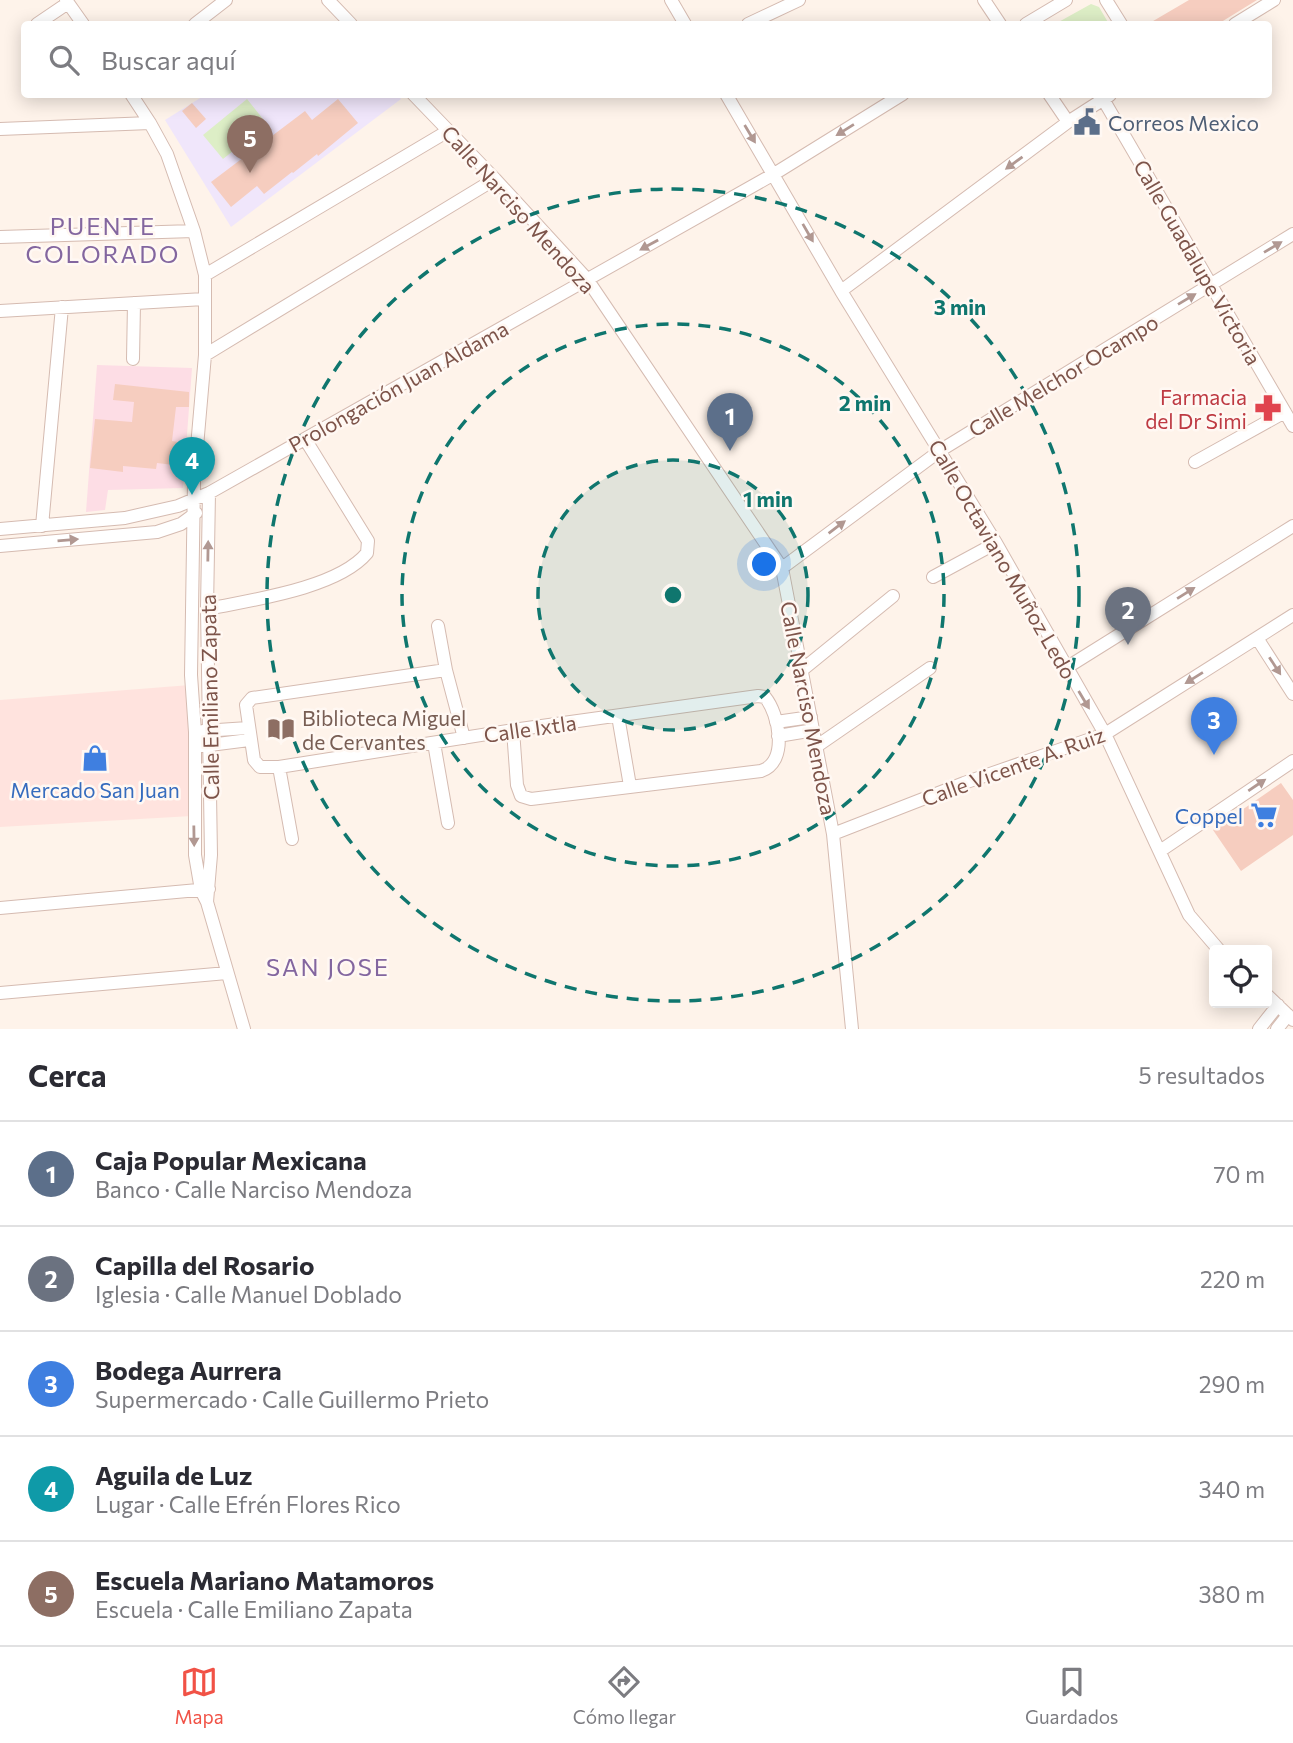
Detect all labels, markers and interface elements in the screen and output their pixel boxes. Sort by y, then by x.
search box [21,21,1272,98]
icon: search [45,41,83,79]
text: Buscar aquí [101,44,236,75]
public building icon: Correos Mexico [1072,107,1102,137]
place label: Correos Mexico [1108,110,1259,135]
pin: 5 [227,115,273,173]
street label: Calle Narciso Mendoza [437,120,601,298]
one-way arrow [836,124,855,137]
one-way arrow [744,125,757,144]
street label: Calle Guadalupe Victoria [1129,155,1267,369]
one-way arrow [1004,156,1023,170]
district label: PUENTE COLORADO [26,211,180,268]
one-way arrow [802,224,814,243]
one-way arrow [639,239,658,251]
one-way arrow [1263,240,1283,253]
one-way arrow [1177,293,1196,305]
text: 3 min [934,294,986,319]
street label: Calle Melchor Ocampo [964,308,1162,442]
street label: Prolongación Juan Aldama [284,315,512,457]
place label: Farmacia del Dr Simi [1145,384,1247,433]
text: 2 min [839,390,891,415]
pin: 1 [707,393,753,451]
pharmacy icon: Farmacia del Dr Simi [1253,393,1283,423]
street label: Calle Octaviano Muñoz Ledo [924,435,1082,683]
pin: 4 [169,437,215,495]
text: 1 min [743,486,793,511]
one-way arrow [828,520,846,534]
one-way arrow [57,534,79,545]
one-way arrow [203,540,214,562]
your location [747,547,781,581]
centre of rings [661,583,685,607]
pin: 2 [1105,587,1151,645]
one-way arrow [1176,587,1196,600]
street label: Calle Emiliano Zapata [195,594,223,800]
street label: Calle Narciso Mendoza [776,599,842,817]
one-way arrow [1268,656,1281,675]
one-way arrow [1184,671,1203,684]
one-way arrow [1078,690,1091,709]
pin: 3 [1191,697,1237,755]
place label: Biblioteca Miguel de Cervantes [302,705,466,754]
street label: Calle Ixtla [482,709,578,747]
library icon: Biblioteca Miguel de Cervantes [266,714,296,744]
street label: Calle Vicente A. Ruiz [918,721,1108,811]
shop icon: Mercado San Juan [80,743,110,773]
place label: Mercado San Juan [10,777,180,802]
one-way arrow [1248,778,1266,792]
supermarket icon: Coppel [1249,800,1279,830]
place label: Coppel [1175,803,1243,828]
one-way arrow [189,826,200,848]
map controls [1209,945,1272,1008]
button: locate [1209,945,1272,1008]
district label: SAN JOSE [266,952,390,981]
text: Cerca [28,1056,107,1093]
text: 5 resultados [1139,1061,1265,1089]
text: Caja Popular Mexicana [95,1144,367,1175]
text: 1 [46,1160,56,1188]
text: 70 m [1213,1160,1265,1188]
text: Banco · Calle Narciso Mendoza [95,1175,412,1203]
text: Capilla del Rosario [95,1249,315,1280]
text: 2 [44,1265,58,1293]
text: 220 m [1200,1265,1265,1293]
text: Iglesia · Calle Manuel Doblado [95,1280,402,1308]
text: Bodega Aurrera [95,1354,282,1385]
text: 3 [44,1370,58,1398]
text: 290 m [1199,1370,1265,1398]
text: Supermercado · Calle Guillermo Prieto [95,1385,489,1413]
text: Aguila de Luz [95,1459,252,1490]
text: 4 [44,1475,58,1503]
text: 340 m [1199,1475,1265,1503]
text: Lugar · Calle Efrén Flores Rico [95,1490,401,1518]
text: Escuela Mariano Matamoros [95,1564,434,1595]
text: 5 [44,1580,58,1608]
text: 380 m [1198,1580,1265,1608]
text: Escuela · Calle Emiliano Zapata [95,1595,413,1623]
tab: Mapa [175,1663,224,1728]
tab: Cómo llegar [573,1663,676,1728]
tab: Guardados [1025,1663,1118,1728]

